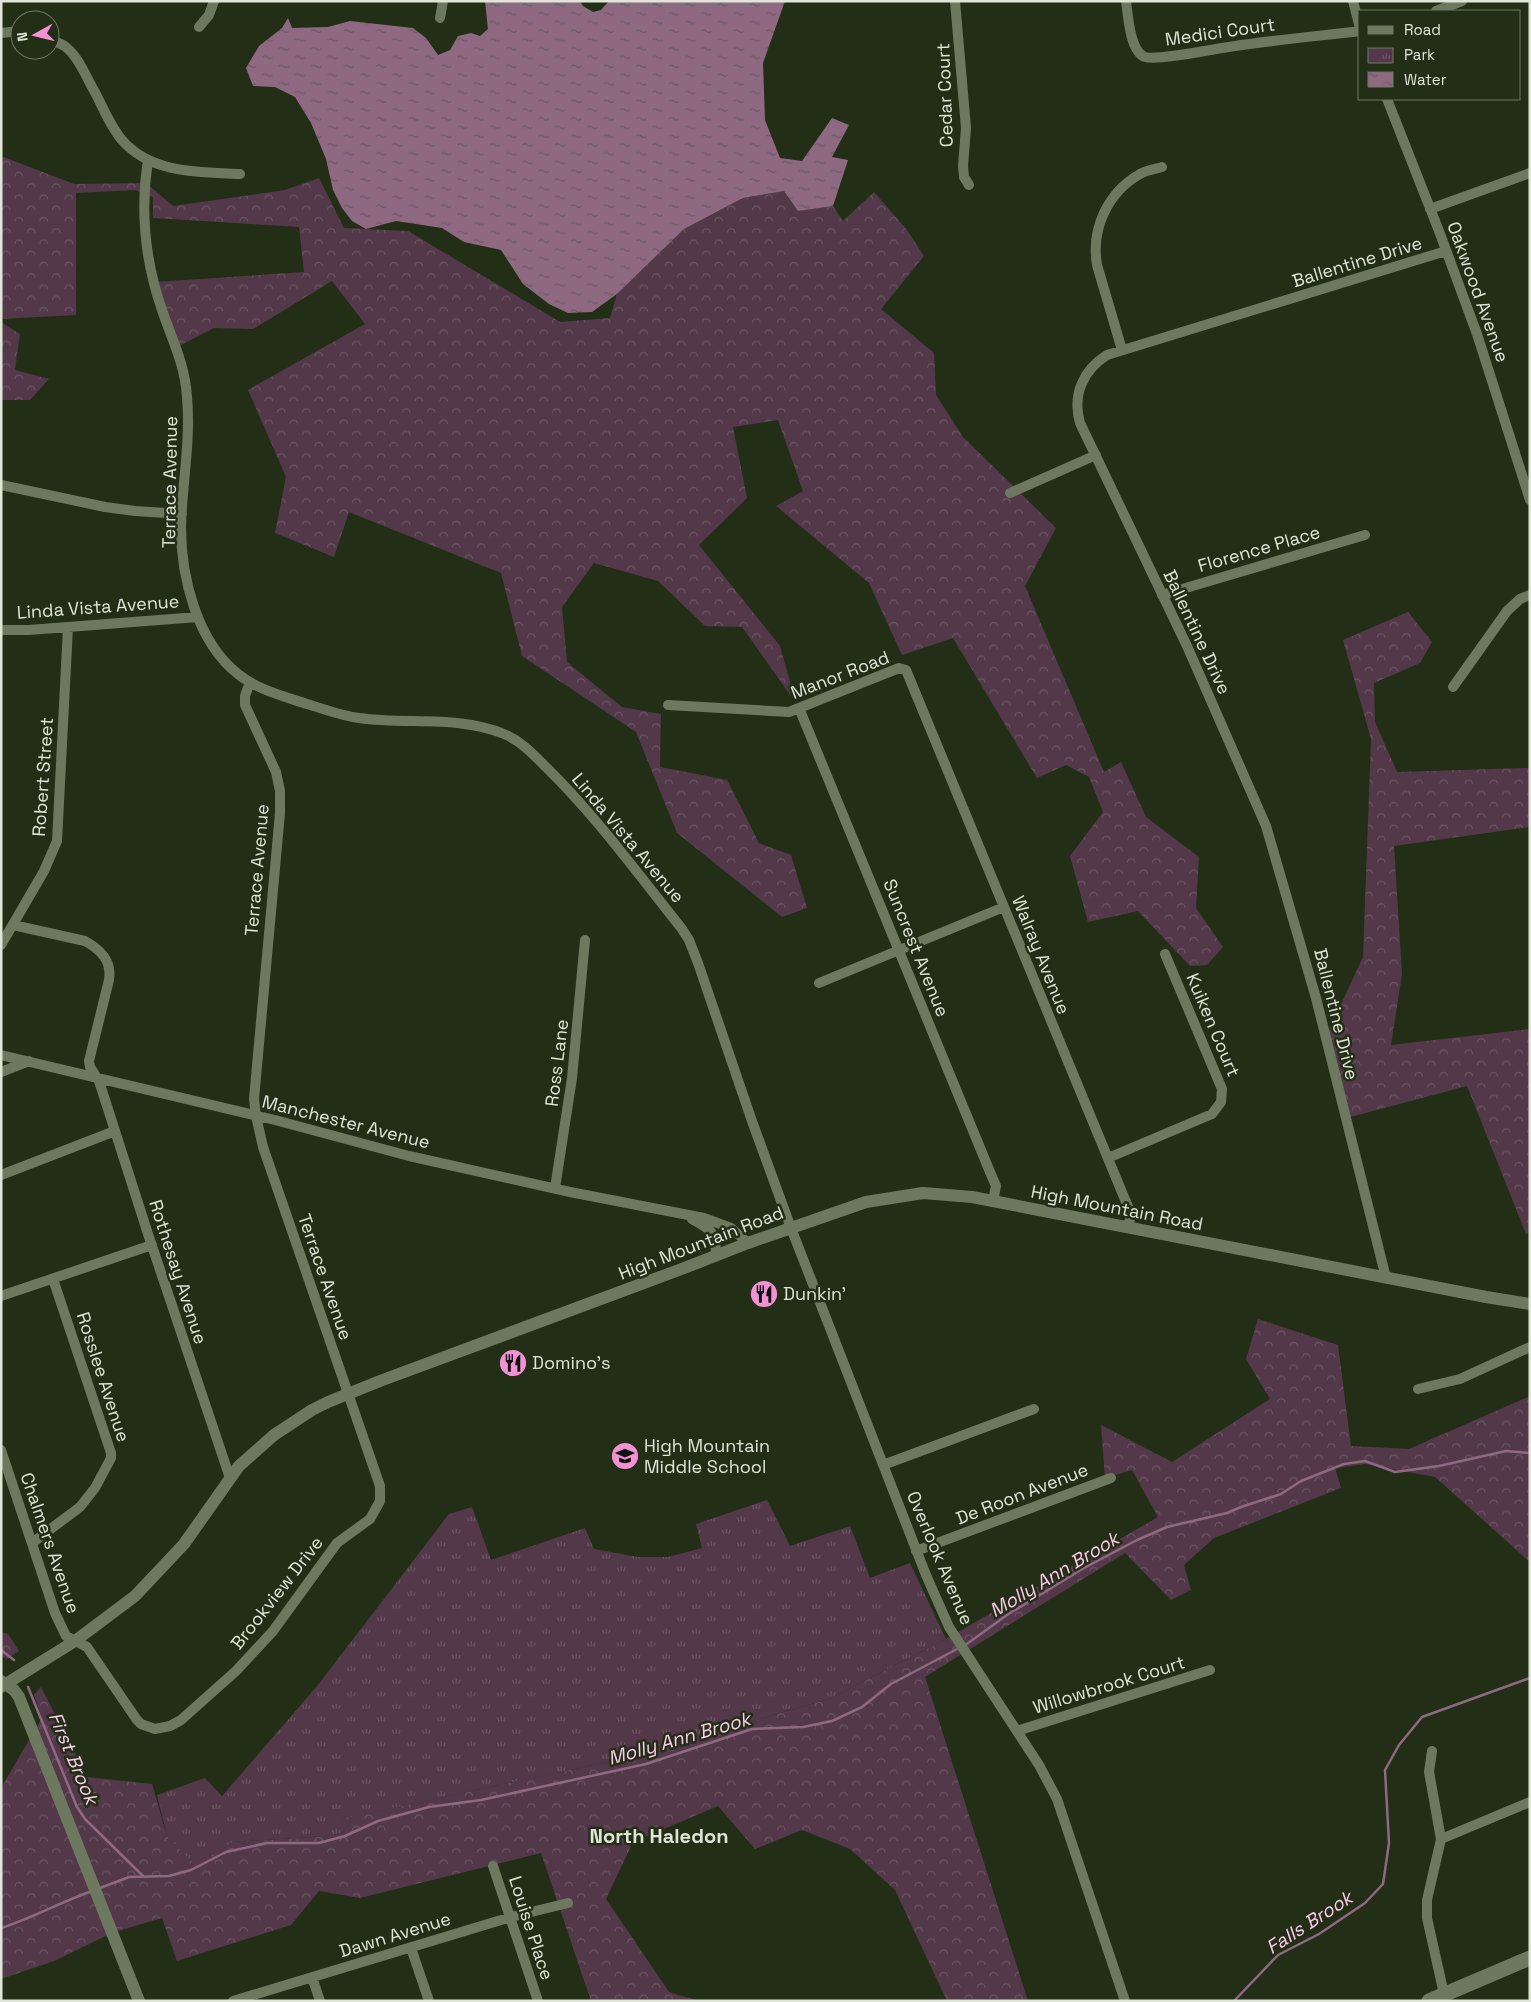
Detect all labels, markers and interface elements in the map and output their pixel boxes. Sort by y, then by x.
north arrow [10,10,60,60]
legend [1358,10,1521,100]
street label: Medici Court [1163,12,1276,51]
text: Road [1404,20,1441,39]
text: N [13,31,32,43]
street label: Cedar Court [931,42,958,148]
text: Park [1404,45,1435,64]
text: Water [1404,70,1447,89]
street label: Oakwood Avenue [1442,218,1515,365]
street label: Ballentine Drive [1289,231,1425,292]
street label: Terrace Avenue [157,416,182,548]
street label: Florence Place [1195,520,1323,577]
street label: Ballentine Drive [1159,566,1236,698]
street label: Linda Vista Avenue [16,589,180,624]
street label: Manor Road [787,645,892,704]
street label: Robert Street [27,717,58,837]
street label: Linda Vista Avenue [567,768,690,907]
street label: Terrace Avenue [239,803,274,937]
street label: Suncrest Avenue [878,876,955,1020]
street label: Walray Avenue [1007,892,1076,1017]
street label: Ballentine Drive [1309,946,1364,1082]
street label: Kuiken Court [1181,969,1246,1080]
street label: Ross Lane [540,1018,573,1108]
street label: Manchester Avenue [260,1090,432,1153]
street label: High Mountain Road [1029,1180,1205,1235]
street label: Rothesay Avenue [144,1197,213,1347]
street label: High Mountain Road [615,1200,787,1285]
street label: Terrace Avenue [293,1211,358,1343]
restaurant icon: Dunkin' [749,1279,779,1309]
place label: Dunkin' [783,1282,846,1305]
street label: Rosslee Avenue [72,1309,135,1445]
restaurant icon: Domino's [498,1348,528,1378]
place label: Domino's [532,1351,610,1374]
place label: High Mountain Middle School [644,1434,770,1478]
school or university icon: High Mountain Middle School [610,1441,640,1471]
street label: De Roon Avenue [952,1458,1091,1529]
street label: Chalmers Avenue [16,1469,85,1616]
street label: Overlook Avenue [902,1487,979,1628]
water label: Molly Ann Brook [985,1524,1126,1623]
street label: Brookview Drive [225,1532,328,1654]
street label: Willowbrook Court [1030,1650,1188,1719]
water label: Molly Ann Brook [605,1705,756,1771]
water label: First Brook [43,1708,105,1811]
district label: North Haledon [590,1823,728,1849]
street label: Louise Place [504,1873,559,1983]
water label: Falls Brook [1261,1884,1360,1960]
street label: Dawn Avenue [336,1907,453,1962]

